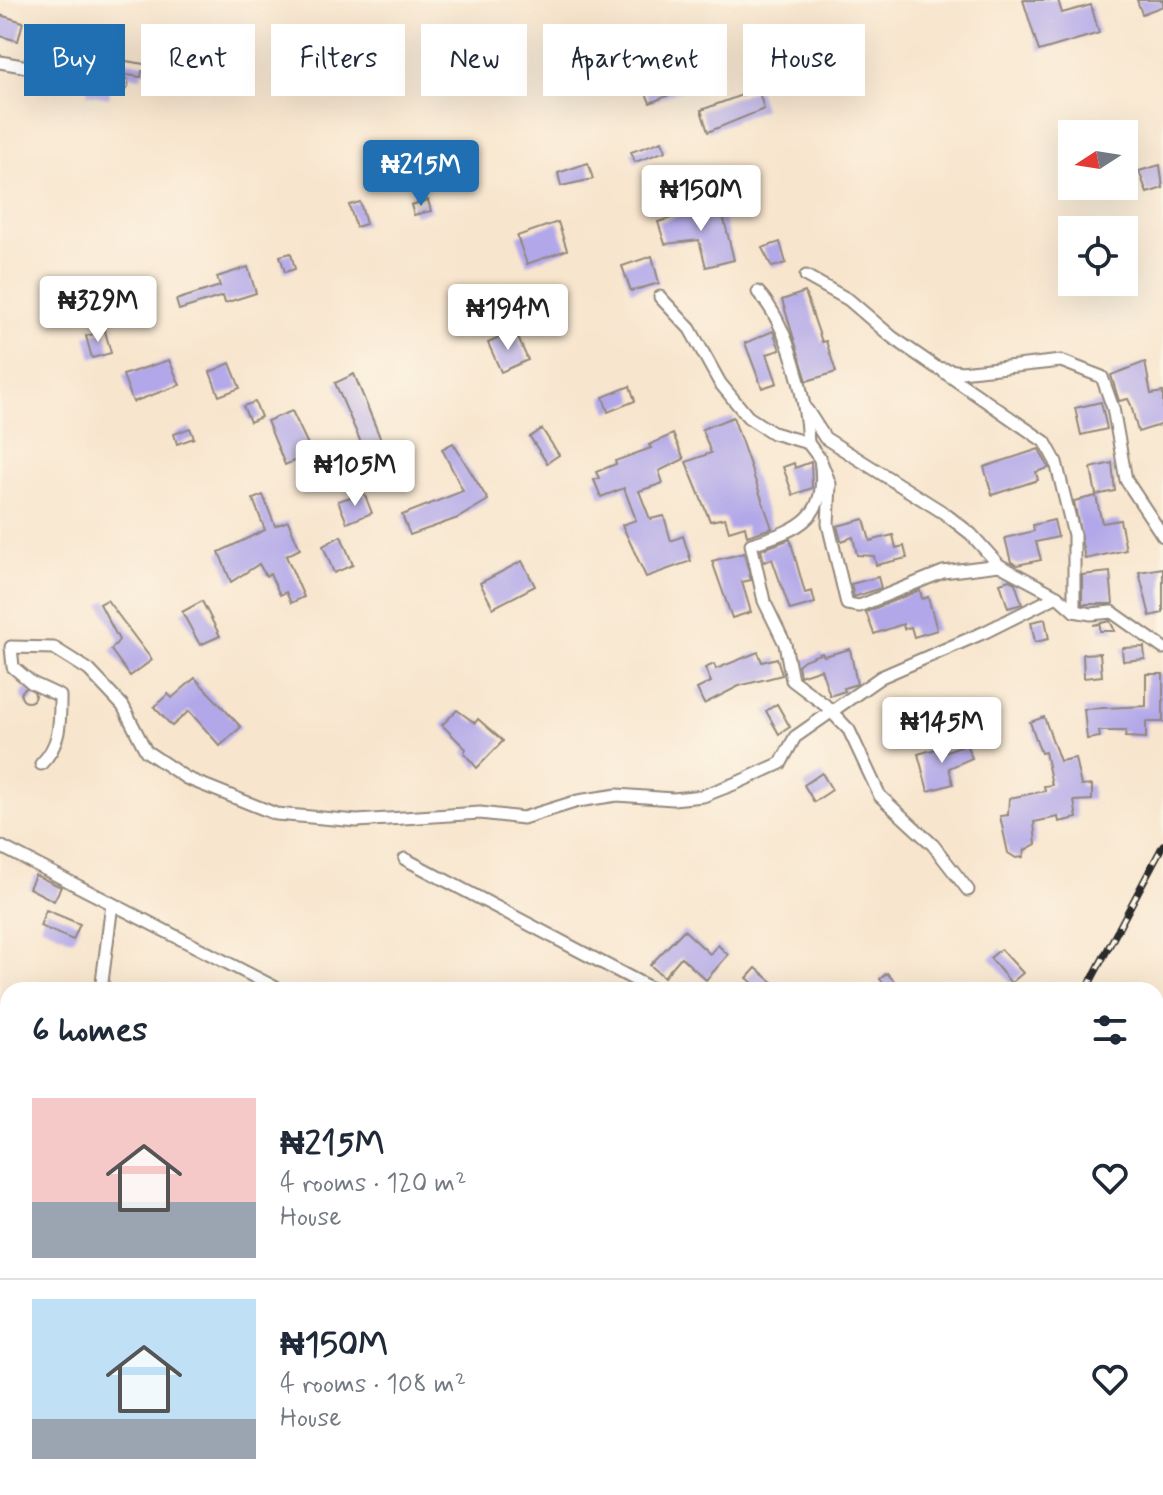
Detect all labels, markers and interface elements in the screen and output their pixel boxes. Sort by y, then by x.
chip: Buy [24,24,125,96]
chip: Rent [141,24,255,96]
chip: Filters [271,24,405,96]
chip: New [421,24,527,96]
chip: Apartment [543,24,727,96]
chip: House [743,24,865,96]
north arrow [1058,120,1138,200]
map controls [1058,120,1138,296]
pin: ₦215M [365,140,477,208]
text: ₦215M [381,149,461,183]
pin: ₦150M [645,165,757,233]
text: ₦150M [660,174,742,208]
button: locate [1058,216,1138,296]
pin: ₦329M [42,276,154,344]
pin: ₦194M [452,284,564,352]
text: ₦329M [58,285,138,319]
text: ₦194M [466,293,550,327]
pin: ₦105M [299,440,411,508]
text: ₦105M [314,449,396,483]
pin: ₦145M [886,697,998,765]
text: ₦145M [900,706,984,740]
text: 6 homes [32,1008,147,1053]
icon: filters [1088,1008,1132,1052]
text: ₦215M [280,1122,385,1167]
icon: home [96,1130,192,1226]
icon: heart [1088,1156,1132,1200]
text: 4 rooms · 120 m² [280,1167,467,1201]
text: House [280,1201,341,1235]
text: ₦150M [280,1323,388,1368]
icon: home [96,1331,192,1427]
icon: heart [1088,1357,1132,1401]
text: 4 rooms · 108 m² [280,1368,466,1402]
text: House [280,1402,341,1436]

